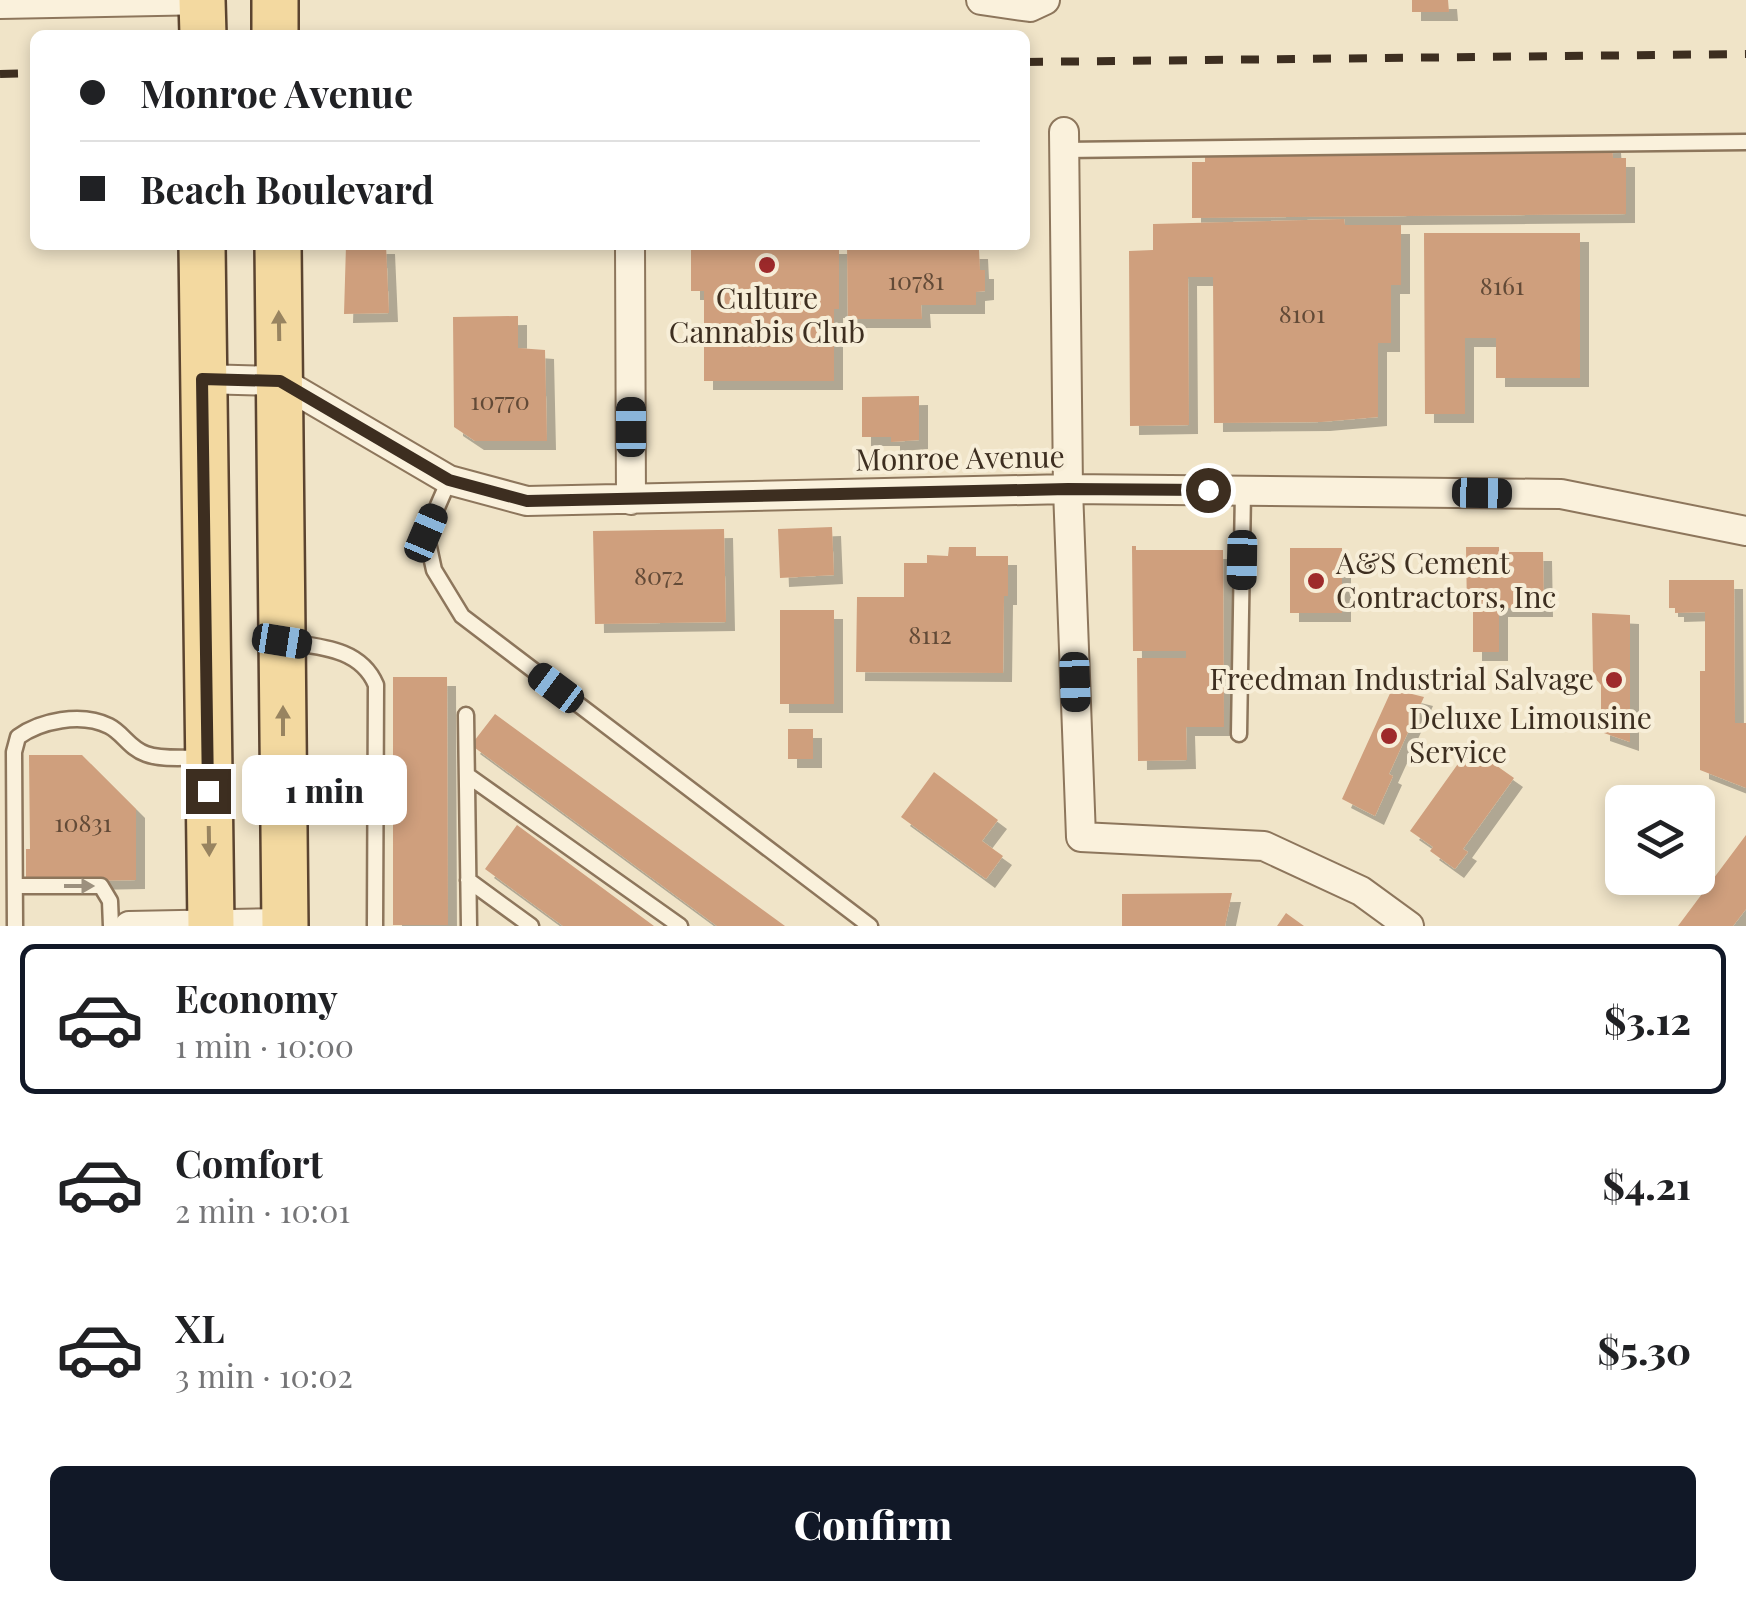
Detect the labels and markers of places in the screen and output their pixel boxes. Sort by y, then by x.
marker: Culture Cannabis Club [756,254,778,276]
place label: Culture Cannabis Club [669,277,865,351]
place label: A&S Cement Contractors, Inc [1335,542,1556,616]
marker: A&S Cement Contractors, Inc [1305,570,1327,592]
place label: Freedman Industrial Salvage [1209,658,1594,698]
marker: Freedman Industrial Salvage [1603,669,1625,691]
place label: Deluxe Limousine Service [1409,697,1652,771]
marker: Deluxe Limousine Service [1378,725,1400,747]

